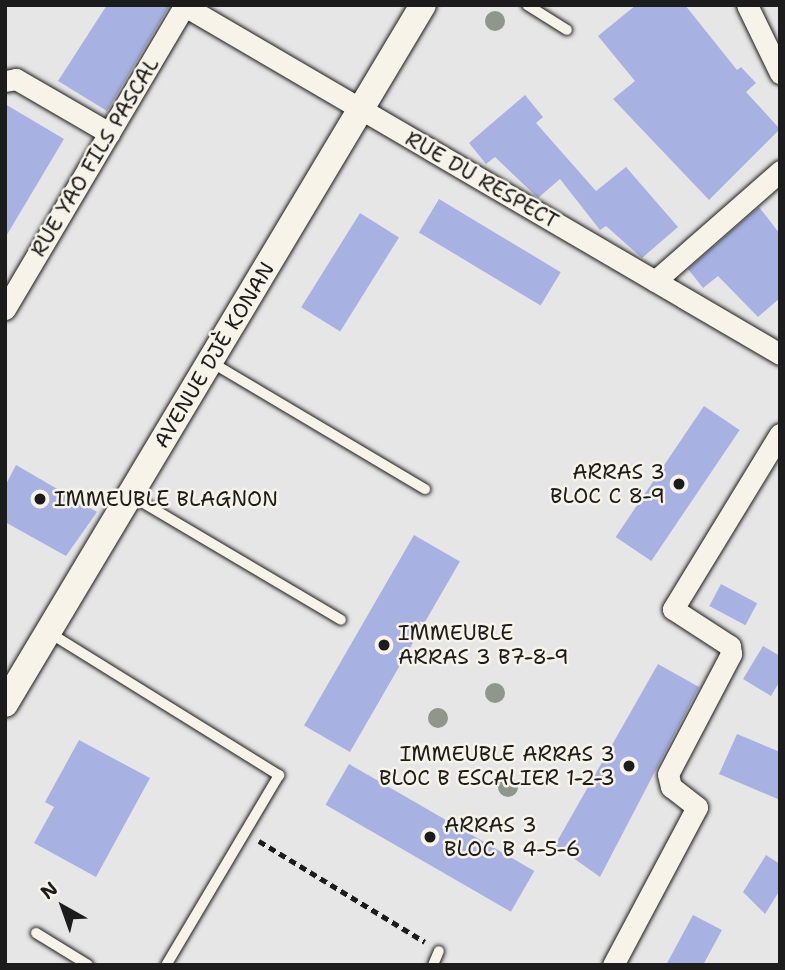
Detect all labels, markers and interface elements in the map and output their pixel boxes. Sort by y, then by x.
street label: RUE YAO FILS PASCAL [26,53,164,261]
street label: RUE DU RESPECT [401,126,563,234]
street label: AVENUE DJÈ KONAN [148,257,280,453]
place label: ARRAS 3 BLOC C 8-9 [550,459,665,509]
marker: ARRAS 3 BLOC C 8-9 [671,476,687,492]
place label: IMMEUBLE BLAGNON [54,486,278,512]
marker: IMMEUBLE BLAGNON [32,491,48,507]
place label: IMMEUBLE ARRAS 3 B7-8-9 [398,620,569,670]
marker: IMMEUBLE ARRAS 3 B7-8-9 [376,637,392,653]
place label: IMMEUBLE ARRAS 3 BLOC B ESCALIER 1-2-3 [379,741,615,791]
marker: IMMEUBLE ARRAS 3 BLOC B ESCALIER 1-2-3 [621,758,637,774]
place label: ARRAS 3 BLOC B 4-5-6 [444,812,581,862]
marker: ARRAS 3 BLOC B 4-5-6 [422,829,438,845]
north arrow [28,872,98,942]
text: N [35,876,63,905]

